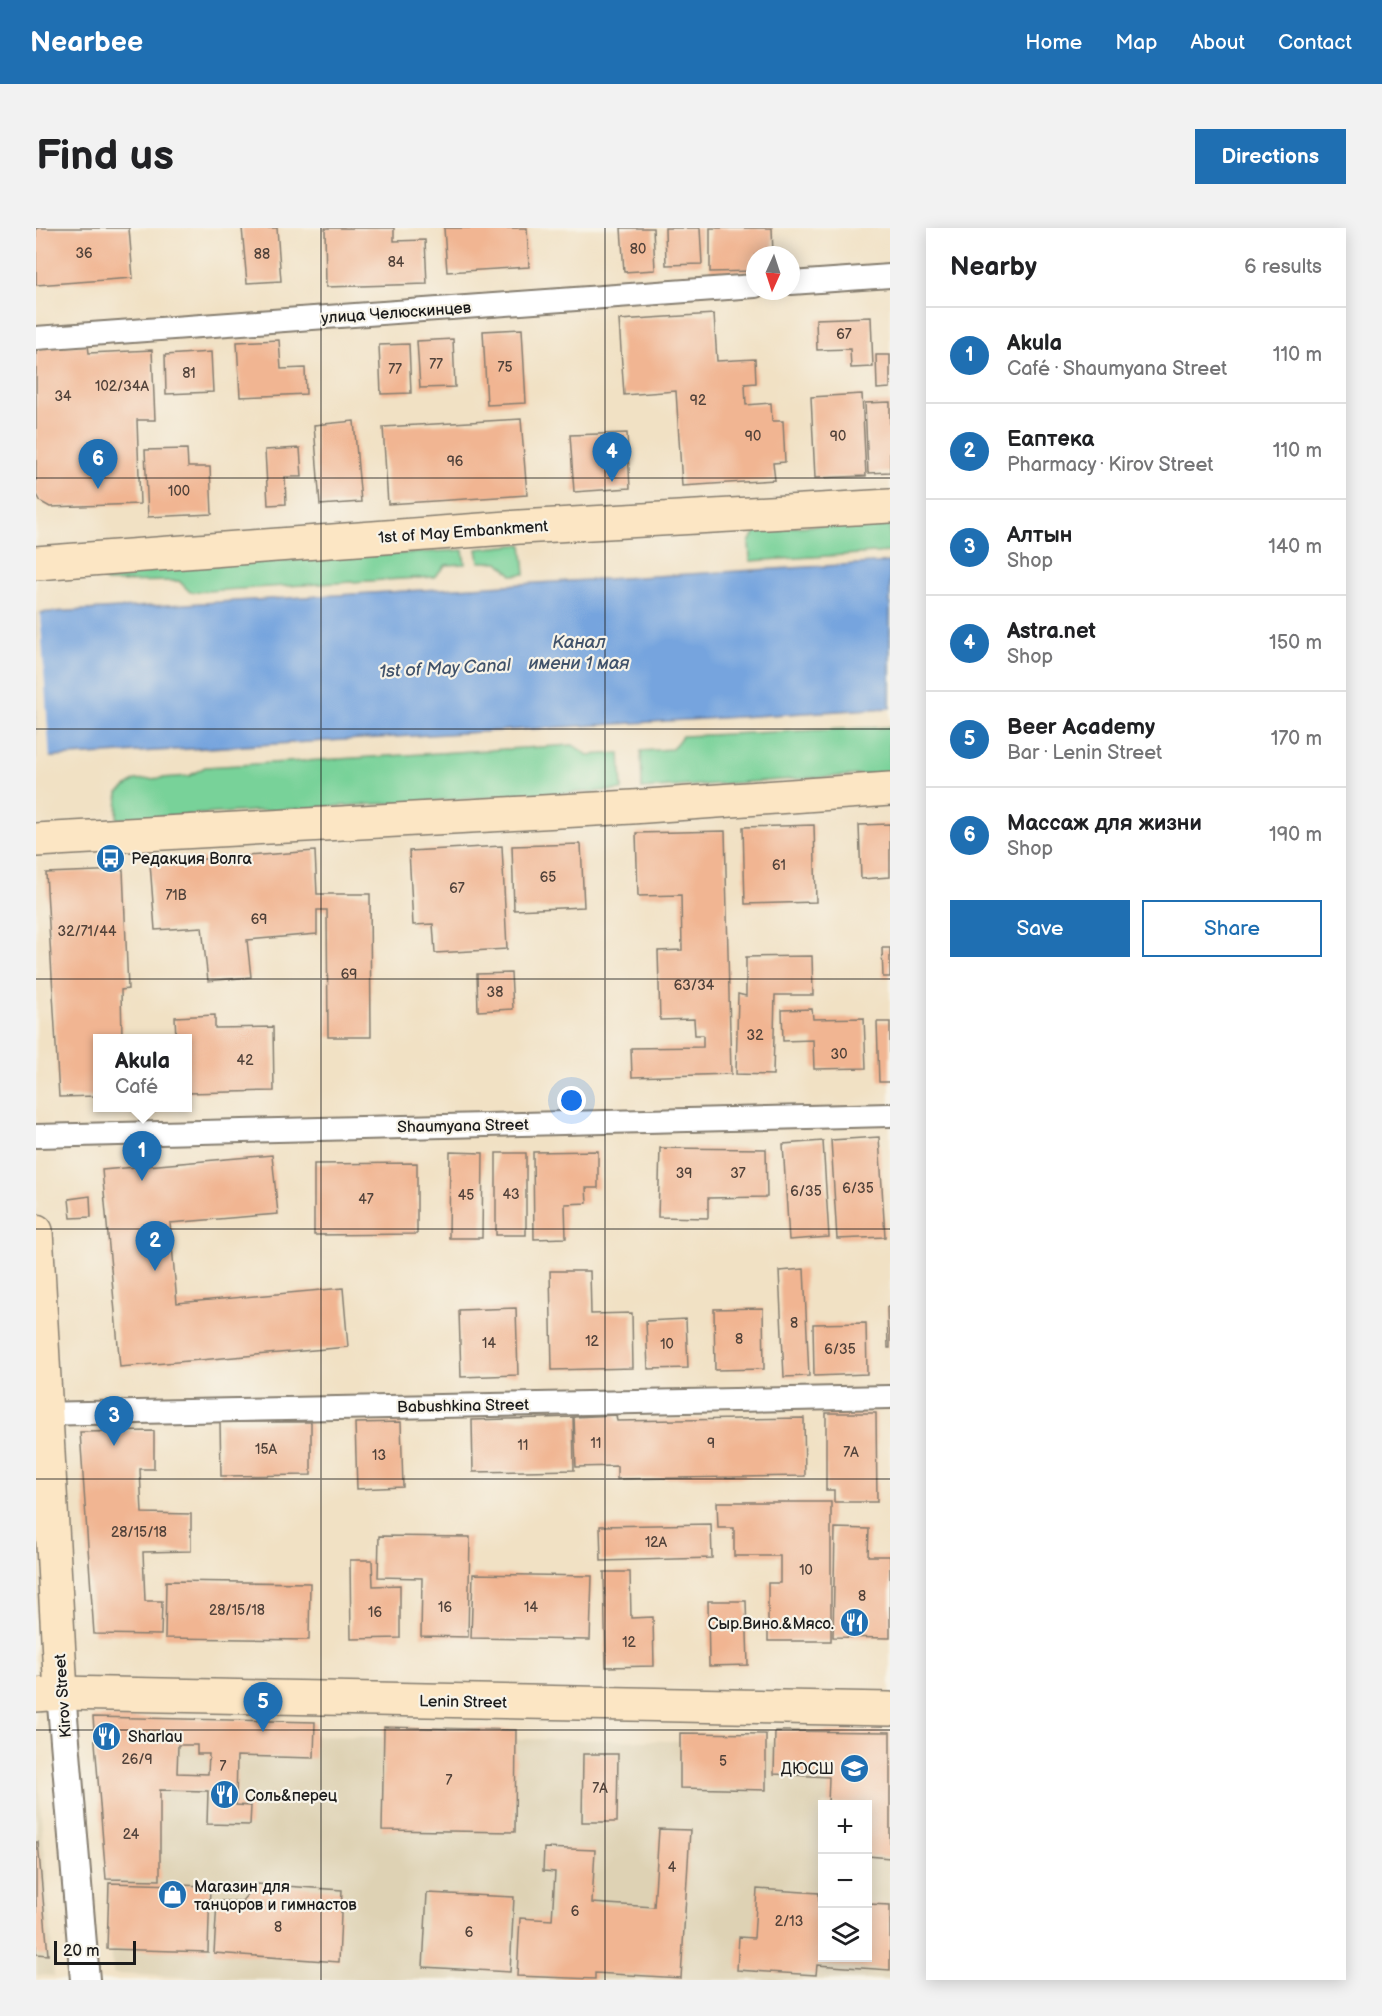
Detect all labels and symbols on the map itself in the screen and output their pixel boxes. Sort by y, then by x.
house number: 80 [630,241,646,258]
house number: 36 [75,245,93,262]
house number: 88 [254,246,270,263]
north arrow [746,246,800,300]
house number: 84 [388,254,405,271]
street label: улица Челюскинцев [321,299,472,328]
house number: 67 [836,326,852,343]
house number: 77 [429,356,443,373]
house number: 75 [498,359,512,376]
house number: 77 [388,361,402,378]
house number: 81 [182,365,196,382]
house number: 102/34А [95,378,149,395]
house number: 34 [54,388,72,405]
house number: 92 [690,392,707,409]
house number: 90 [745,428,761,445]
house number: 90 [830,428,846,445]
pin: 4 [592,432,632,482]
pin: 6 [78,440,118,489]
house number: 96 [447,453,464,470]
house number: 100 [168,483,190,500]
street label: 1st of May Embankment [377,517,549,548]
water label: Канал имени 1 мая [528,632,630,674]
water label: 1st of May Canal [379,655,512,682]
bus stop icon: Редакция Волга [94,842,126,874]
place label: Редакция Волга [131,850,253,869]
house number: 61 [772,857,786,874]
house number: 65 [540,869,556,886]
house number: 67 [449,880,465,897]
house number: 71В [165,887,187,904]
house number: 69 [251,911,267,928]
house number: 32/71/44 [58,923,117,940]
house number: 69 [341,966,357,983]
house number: 63/34 [674,977,715,994]
house number: 38 [487,984,503,1001]
house number: 32 [747,1027,764,1044]
house number: 30 [831,1046,847,1063]
house number: 42 [237,1052,254,1069]
your location [557,1086,586,1115]
street label: Shaumyana Street [397,1116,529,1137]
pin: 1 [122,1132,162,1181]
house number: 39 [676,1165,692,1182]
house number: 37 [730,1165,746,1182]
house number: 6/35 [842,1180,874,1197]
house number: 6/35 [790,1183,822,1200]
house number: 43 [502,1186,520,1203]
house number: 45 [458,1187,474,1204]
house number: 47 [358,1191,374,1208]
pin: 2 [136,1222,174,1271]
house number: 8 [790,1315,798,1332]
house number: 8 [735,1331,743,1348]
house number: 12 [585,1333,600,1350]
house number: 14 [482,1335,496,1352]
house number: 10 [660,1336,674,1353]
house number: 6/35 [824,1341,856,1358]
pin: 3 [94,1396,134,1446]
street label: Babushkina Street [397,1396,529,1417]
house number: 11 [591,1435,601,1452]
house number: 9 [707,1435,715,1452]
house number: 11 [518,1437,528,1454]
house number: 15А [255,1441,277,1458]
house number: 7А [843,1444,859,1461]
house number: 13 [372,1447,386,1464]
house number: 28/15/18 [111,1524,167,1541]
house number: 12А [645,1534,668,1551]
house number: 10 [799,1562,813,1579]
house number: 8 [858,1588,866,1605]
house number: 16 [438,1599,452,1616]
house number: 14 [524,1599,538,1616]
house number: 28/15/18 [209,1602,265,1619]
house number: 16 [368,1604,382,1621]
restaurant icon: Сыр.Вино.&Мясо. [839,1607,871,1639]
place label: Сыр.Вино.&Мясо. [708,1615,834,1634]
house number: 12 [622,1634,637,1651]
street label: Kirov Street [51,1653,76,1739]
pin: 5 [244,1682,282,1732]
street label: Lenin Street [419,1692,507,1713]
restaurant icon: Sharlau [91,1720,123,1752]
place label: Sharlau [128,1728,183,1747]
house number: 26/9 [121,1751,153,1768]
school or university icon: ДЮСШ [839,1752,871,1784]
house number: 5 [719,1753,727,1770]
house number: 7 [220,1758,227,1775]
place label: ДЮСШ [781,1760,834,1779]
house number: 7 [446,1772,453,1789]
restaurant icon: Соль&перец [208,1779,240,1811]
house number: 7А [592,1780,608,1797]
place label: Соль&перец [245,1787,338,1806]
house number: 24 [123,1826,140,1843]
house number: 4 [668,1859,677,1876]
place label: Магазин для танцоров и гимнастов [194,1878,357,1915]
shop icon: Магазин для танцоров и гимнастов [157,1879,189,1911]
house number: 6 [571,1903,580,1920]
house number: 2/13 [775,1913,803,1930]
house number: 8 [274,1919,282,1936]
house number: 6 [465,1924,474,1941]
scale bar [54,1938,136,1966]

